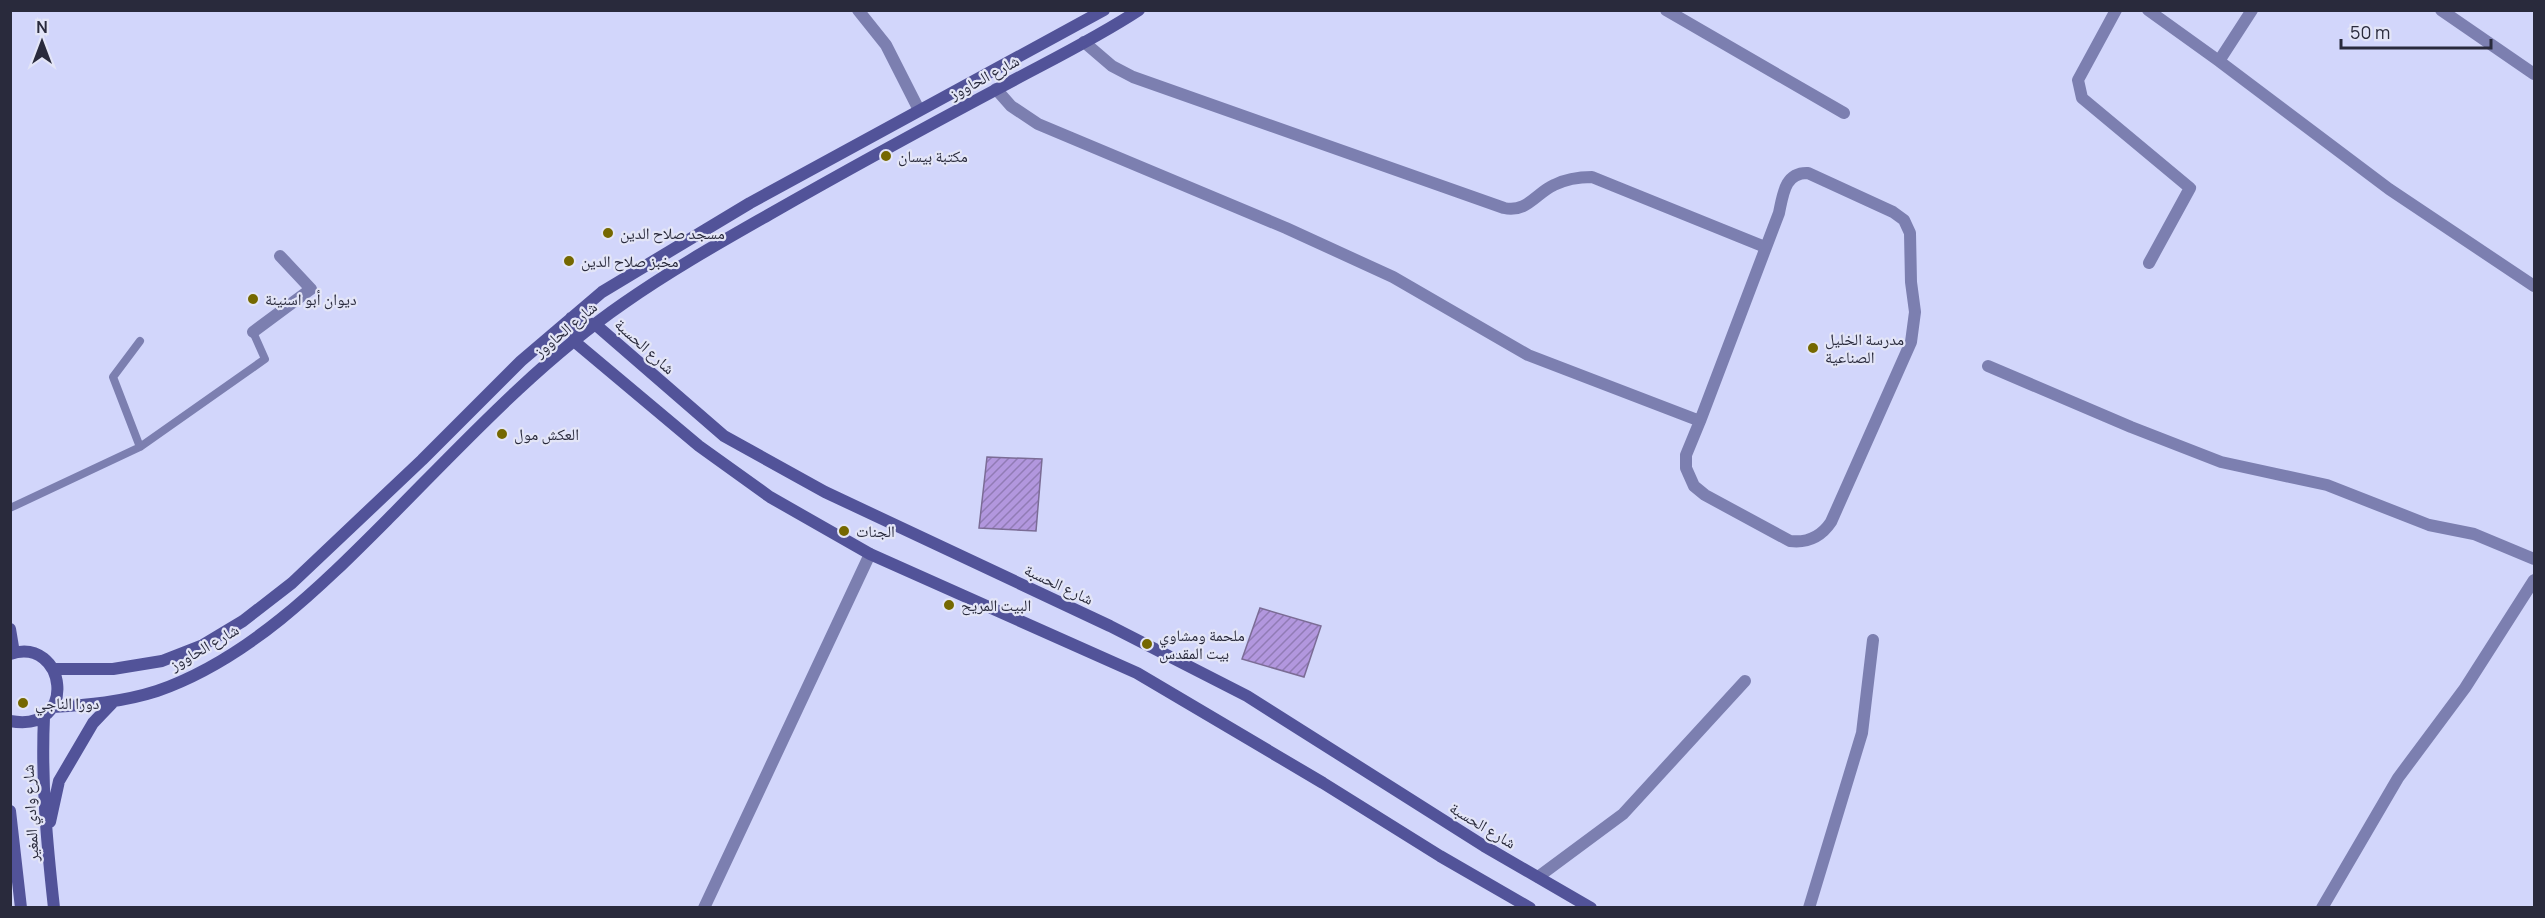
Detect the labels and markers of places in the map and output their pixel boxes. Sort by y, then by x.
place label: مكتبة بيسان [898,145,968,167]
marker: مكتبة بيسان [879,149,893,163]
place label: مسجد صلاح الدين [620,222,725,244]
marker: مسجد صلاح الدين [601,226,615,240]
place label: مخبز صلاح الدين [581,250,679,272]
marker: مخبز صلاح الدين [562,254,576,268]
place label: ديوان أبو اسنينة [265,288,357,310]
marker: ديوان أبو اسنينة [246,292,260,306]
place label: مدرسة الخليل الصناعية [1825,328,1904,368]
marker: مدرسة الخليل الصناعية [1806,341,1820,355]
place label: العكش مول [514,423,579,445]
marker: العكش مول [495,427,509,441]
place label: الجنات [856,520,895,542]
marker: الجنات [837,524,851,538]
place label: البيت المريح [961,594,1031,616]
marker: البيت المريح [942,598,956,612]
place label: ملحمة ومشاوي بيت المقدس [1159,624,1245,664]
marker: ملحمة ومشاوي بيت المقدس [1140,637,1154,651]
place label: دورا الناجي [35,692,99,716]
marker: دورا الناجي [16,696,30,710]

